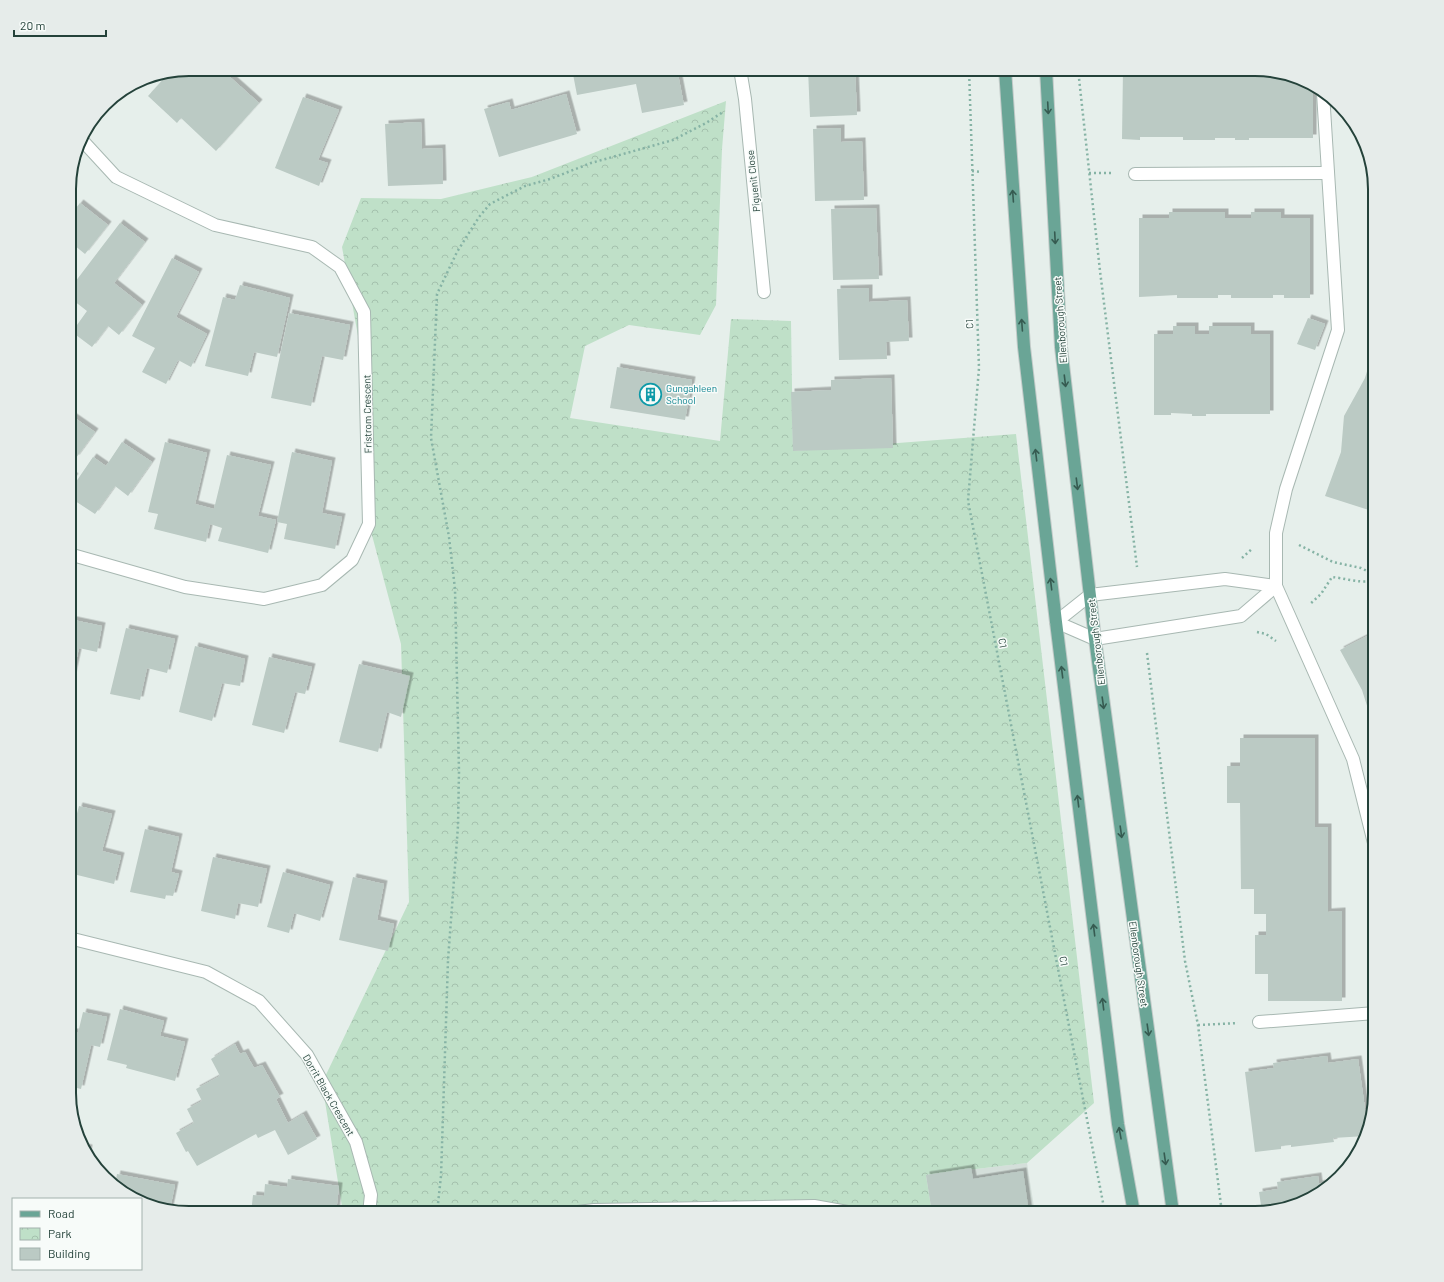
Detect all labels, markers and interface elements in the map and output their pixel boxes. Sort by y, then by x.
scale bar [14,12,106,38]
text: 20 m [20,18,46,32]
one-way arrow [1044,101,1051,114]
street label: Piguenit Close [744,150,762,212]
one-way arrow [1010,190,1017,203]
one-way arrow [1051,231,1058,244]
street label: Ellenborough Street [1051,276,1069,364]
street label: C1 [963,319,975,329]
one-way arrow [1019,319,1026,332]
street label: Fristrom Crescent [360,374,374,453]
one-way arrow [1061,374,1068,387]
building icon: Gungahleen School [638,381,664,407]
place label: Gungahleen School [666,382,717,406]
one-way arrow [1032,449,1040,462]
one-way arrow [1073,477,1081,490]
one-way arrow [1047,578,1055,591]
street label: Ellenborough Street [1085,598,1107,686]
street label: C1 [996,637,1010,649]
one-way arrow [1058,666,1066,679]
one-way arrow [1100,696,1107,709]
one-way arrow [1074,795,1082,808]
one-way arrow [1117,825,1125,838]
street label: Ellenborough Street [1127,920,1151,1008]
one-way arrow [1090,924,1098,937]
street label: C1 [1057,955,1071,967]
one-way arrow [1099,998,1107,1011]
one-way arrow [1144,1023,1152,1036]
street label: Dorrit Black Crescent [301,1052,357,1138]
one-way arrow [1116,1127,1124,1140]
one-way arrow [1161,1152,1169,1165]
legend [12,1198,142,1270]
text: Road [48,1206,75,1220]
text: Park [48,1226,72,1240]
text: Building [48,1246,90,1260]

